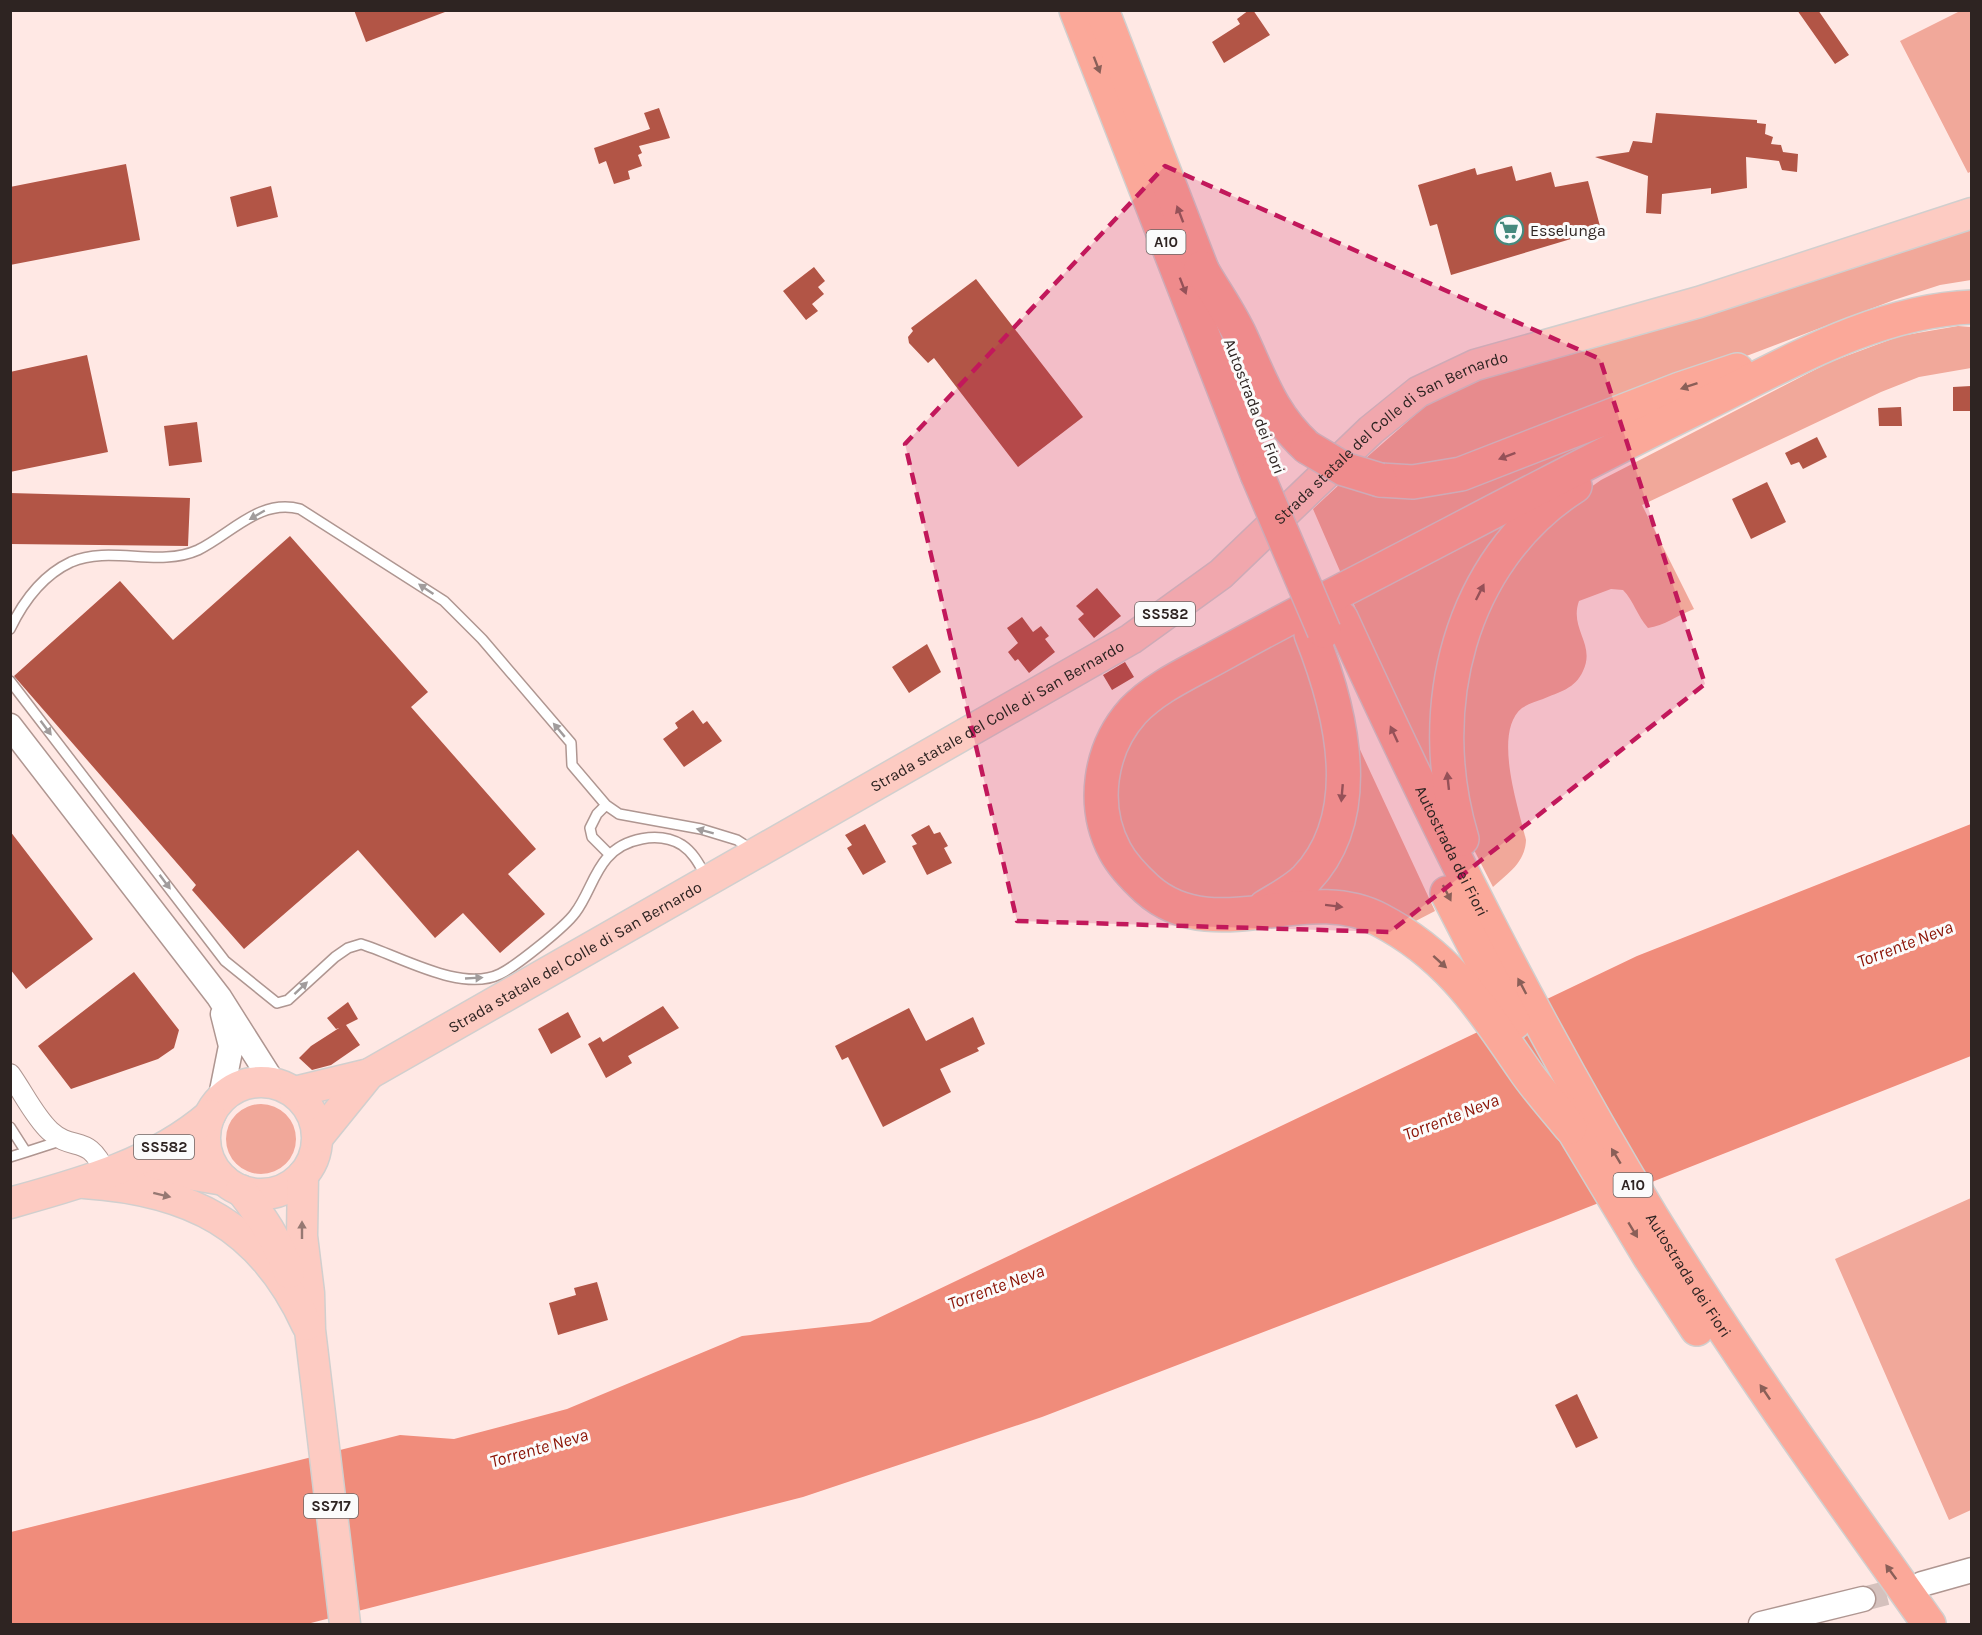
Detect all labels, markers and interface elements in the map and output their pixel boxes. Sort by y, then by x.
one-way arrow [1093,56,1103,74]
one-way arrow [1175,205,1184,223]
supermarket icon: Esselunga [1493,214,1525,246]
place label: Esselunga [1530,221,1606,240]
road number: A10 [1146,230,1186,254]
one-way arrow [1179,277,1188,295]
street label: Autostrada dei Fiori [1220,336,1289,477]
street label: Strada statale del Colle di San Bernardo [1270,347,1510,529]
one-way arrow [1680,381,1698,391]
one-way arrow [1498,452,1516,461]
one-way arrow [248,510,265,520]
one-way arrow [1475,583,1485,600]
one-way arrow [418,584,434,595]
road number: SS582 [1135,602,1195,626]
street label: Strada statale del Colle di San Bernardo [867,636,1127,796]
one-way arrow [40,719,52,735]
one-way arrow [553,722,566,738]
one-way arrow [1390,726,1399,743]
one-way arrow [1443,771,1453,790]
one-way arrow [1337,783,1346,802]
street label: Autostrada dei Fiori [1411,783,1492,920]
one-way arrow [696,826,714,835]
one-way arrow [158,875,170,890]
street label: Strada statale del Colle di San Bernardo [445,877,705,1037]
one-way arrow [1443,885,1452,902]
one-way arrow [1325,902,1344,911]
water label: Torrente Neva [1854,916,1956,972]
one-way arrow [1432,956,1448,969]
one-way arrow [465,974,484,983]
one-way arrow [1517,977,1527,994]
one-way arrow [293,982,308,995]
water label: Torrente Neva [1400,1089,1502,1145]
road number: SS582 [134,1135,194,1159]
one-way arrow [1611,1148,1622,1164]
road number: A10 [1614,1173,1652,1197]
one-way arrow [153,1190,171,1200]
street label: Autostrada dei Fiori [1642,1210,1735,1341]
one-way arrow [298,1221,307,1240]
one-way arrow [1628,1222,1639,1238]
water label: Torrente Neva [945,1259,1047,1315]
one-way arrow [1760,1384,1771,1400]
water label: Torrente Neva [487,1423,591,1473]
road number: SS717 [304,1494,358,1518]
one-way arrow [1886,1564,1898,1579]

